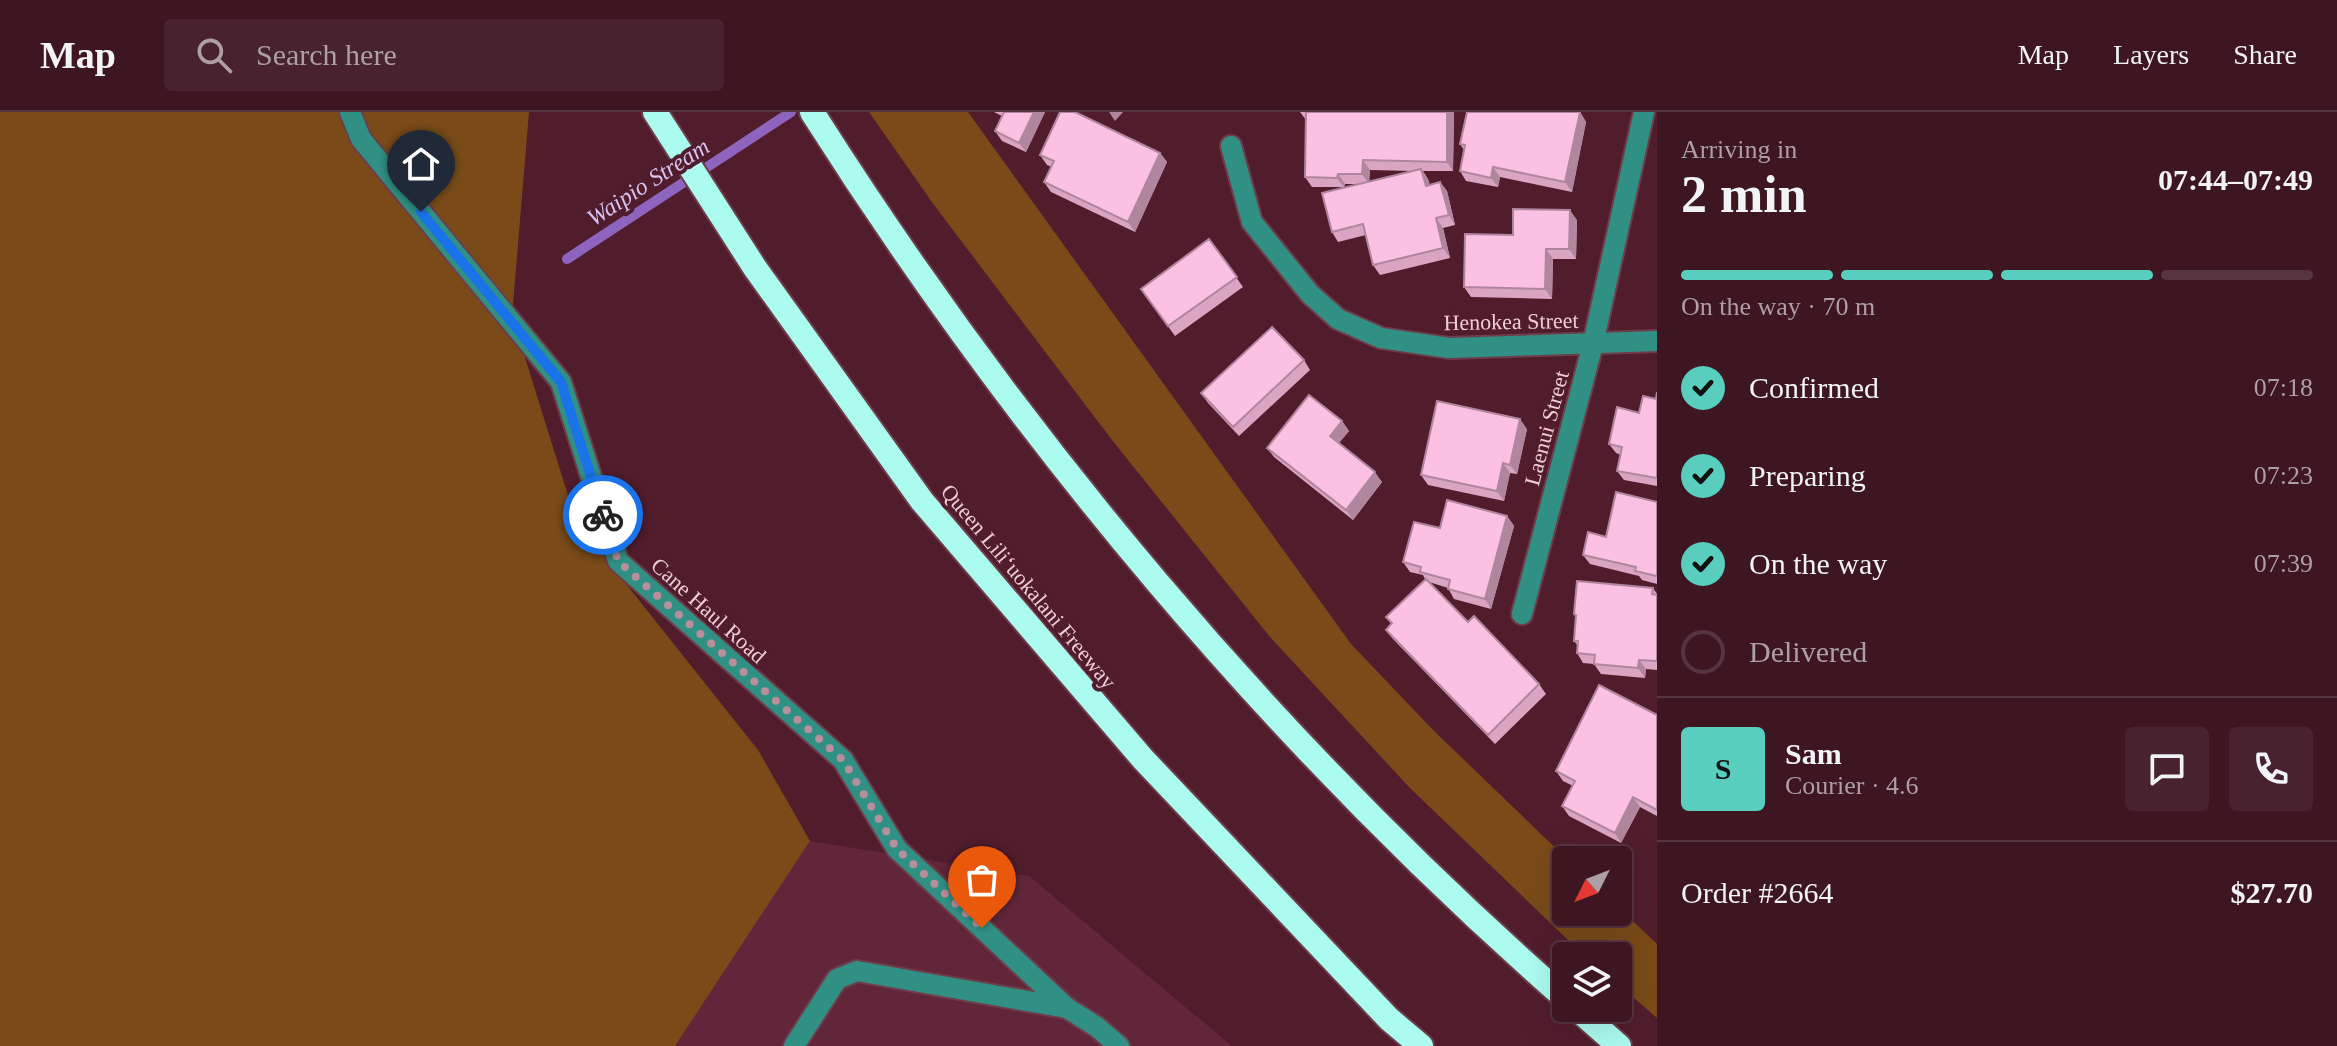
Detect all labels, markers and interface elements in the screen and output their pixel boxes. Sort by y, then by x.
search box [164,19,724,91]
icon: search [192,33,236,77]
text: Map [40,34,116,76]
text: Search here [256,38,397,71]
text: Map [2018,39,2069,70]
text: Layers [2113,39,2189,70]
text: Share [2233,39,2297,70]
pin [387,130,455,212]
water label: Waipio Stream [582,133,714,231]
text: Arriving in [1681,135,1797,164]
icon: home [399,142,443,186]
text: 07:44–07:49 [2158,163,2313,196]
text: 2 min [1681,166,1807,223]
text: On the way · 70 m [1681,292,1875,321]
street label: Henokea Street [1443,308,1579,335]
icon: check [1681,366,1725,410]
street label: Laenui Street [1519,368,1574,488]
text: Confirmed [1749,371,1879,404]
text: 07:18 [2254,373,2313,402]
icon: check [1681,454,1725,498]
text: Preparing [1749,459,1866,492]
text: 07:23 [2254,461,2313,490]
courier [563,475,643,555]
street label: Queen Liliʻuokalani Freeway [936,479,1121,694]
icon: bike [581,493,625,537]
icon: check [1681,542,1725,586]
text: On the way [1749,547,1887,580]
text: 07:39 [2254,549,2313,578]
street label: Cane Haul Road [646,552,771,668]
text: Delivered [1749,635,1867,668]
button: chat [2125,727,2209,811]
button: phone [2229,727,2313,811]
text: Sam [1785,737,1842,770]
text: S [1715,752,1731,785]
text: Courier · 4.6 [1785,771,1919,800]
pin [948,846,1016,928]
north arrow [1552,846,1632,926]
map controls [1552,846,1632,1022]
icon: bag [960,858,1004,902]
text: Order #2664 [1681,876,1833,909]
text: $27.70 [2231,876,2313,909]
button: layers [1552,942,1632,1022]

